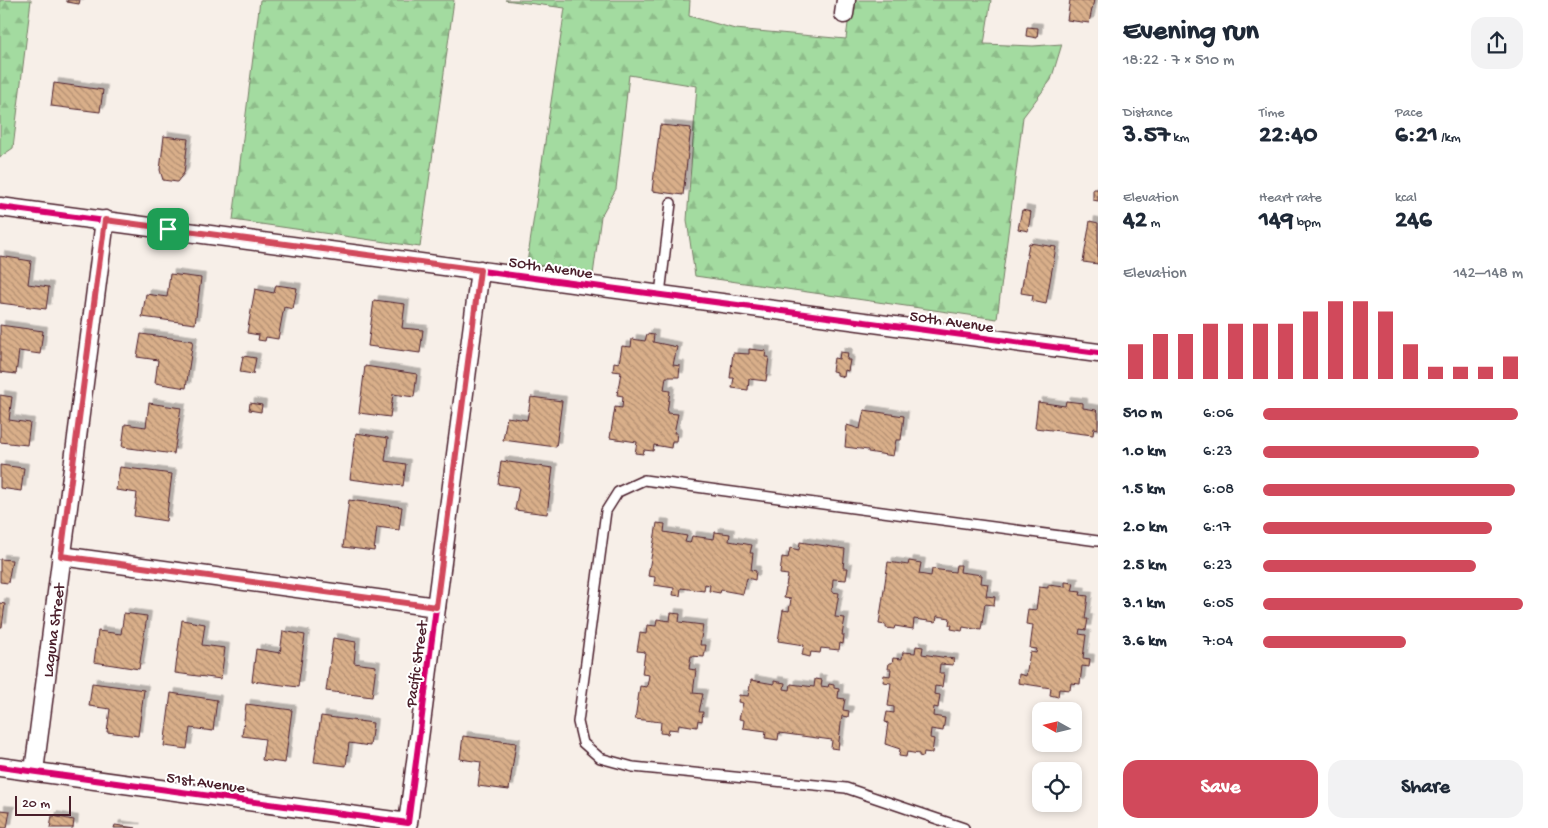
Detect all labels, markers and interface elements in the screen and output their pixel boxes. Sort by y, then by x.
text: Evening run [1123,16,1259,49]
button: share [1471,17,1523,69]
text: 18:22 · 7 × 510 m [1123,52,1234,71]
text: Distance [1123,105,1172,122]
text: Time [1259,105,1285,122]
text: Pace [1395,105,1422,122]
text: 3.57 [1123,122,1170,151]
text: 22:40 [1259,122,1317,151]
text: 6:21 [1395,122,1438,151]
text: km [1170,130,1189,147]
text: /km [1438,130,1461,147]
text: Elevation [1123,190,1179,207]
text: Heart rate [1259,190,1322,207]
text: kcal [1395,190,1417,207]
text: 42 [1123,207,1147,236]
text: 149 [1259,207,1293,236]
text: 246 [1395,207,1432,236]
pin [147,208,189,250]
icon: arrive [154,215,182,243]
text: m [1147,215,1160,232]
text: bpm [1293,215,1321,232]
street label: 50th Avenue [507,254,594,285]
text: Elevation [1123,265,1187,284]
text: 142–148 m [1453,265,1523,284]
street label: 50th Avenue [908,308,995,339]
text: 510 m [1123,405,1162,424]
text: 6:06 [1203,405,1233,424]
text: 1.0 km [1123,443,1166,462]
text: 6:23 [1203,443,1232,462]
text: 1.5 km [1123,481,1165,500]
text: 6:08 [1203,481,1234,500]
text: 2.0 km [1123,519,1167,538]
text: 6:17 [1203,519,1231,538]
text: 2.5 km [1123,557,1167,576]
text: 6:23 [1203,557,1232,576]
street label: Laguna Street [40,581,71,679]
text: 3.1 km [1123,595,1165,614]
text: 6:05 [1203,595,1234,614]
street label: Pacific Street [403,619,434,710]
text: 3.6 km [1123,633,1167,652]
text: 7:04 [1203,633,1233,652]
north arrow [1032,702,1082,752]
map controls [1032,702,1082,812]
button: Save [1123,760,1318,818]
button: Share [1328,760,1523,818]
button: locate [1032,762,1082,812]
street label: 51st Avenue [165,770,247,799]
scale bar [15,793,71,816]
text: 20 m [22,796,50,813]

